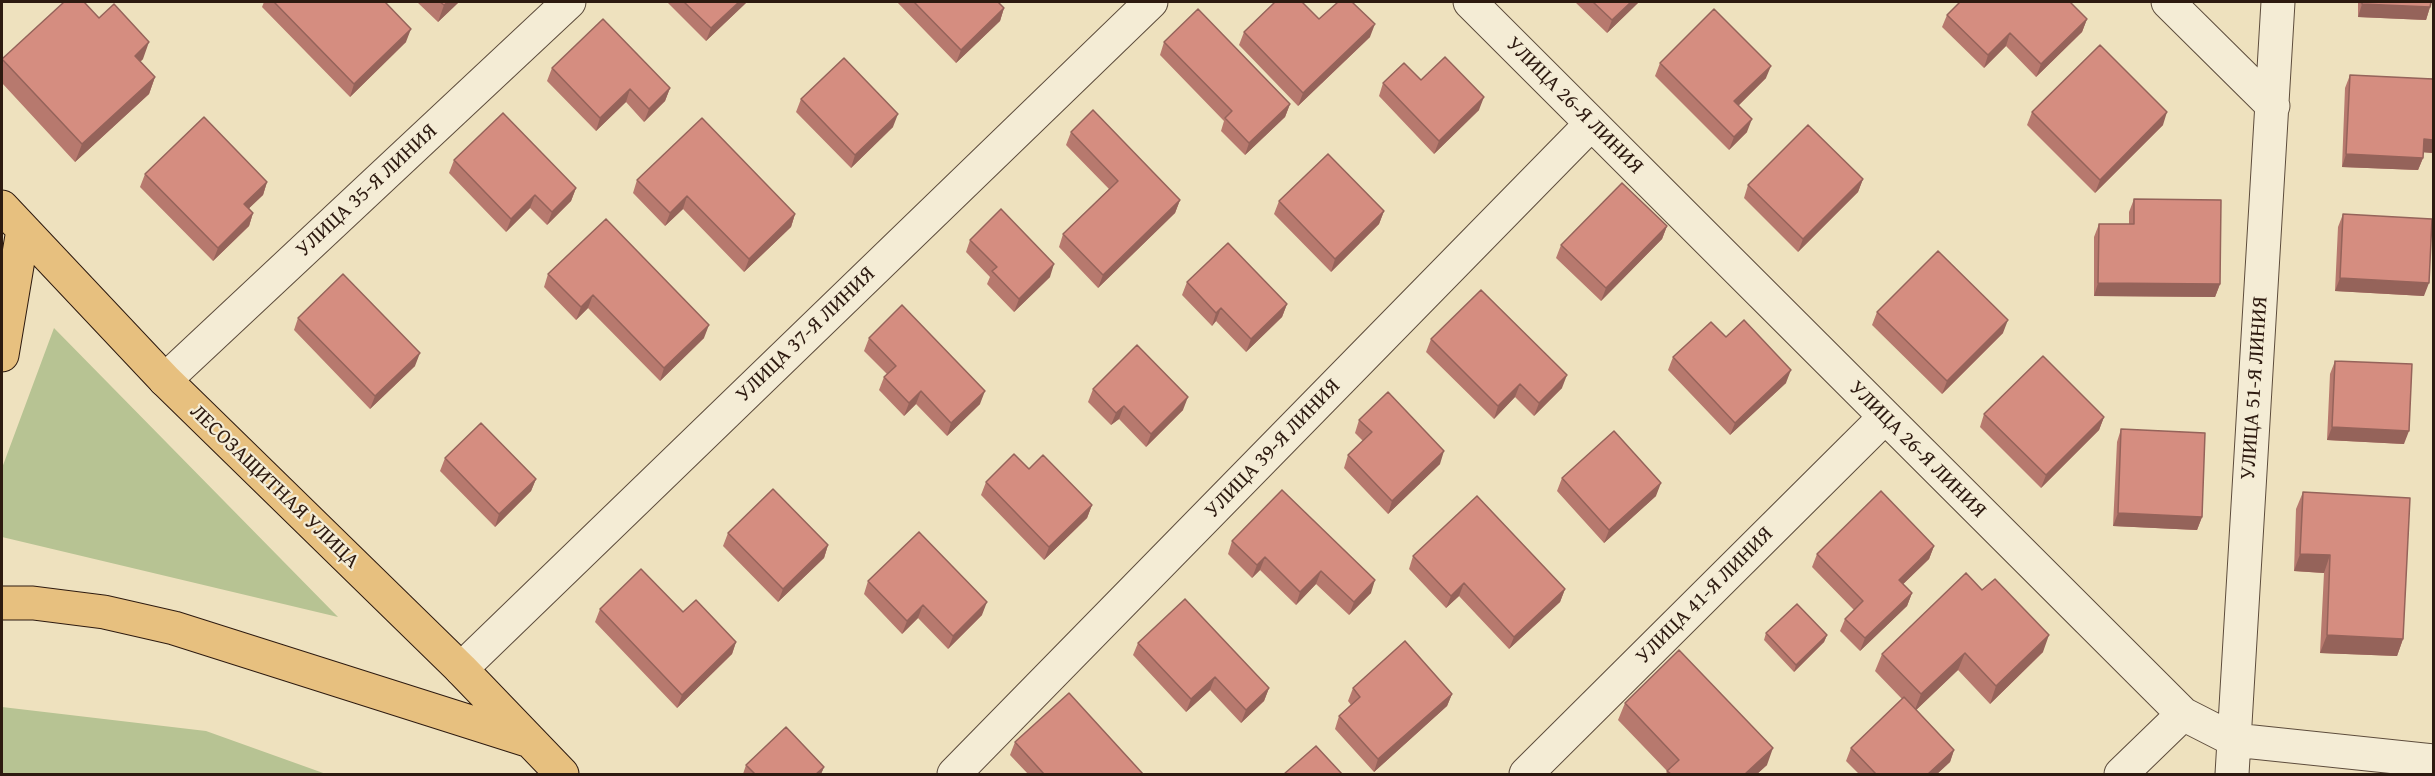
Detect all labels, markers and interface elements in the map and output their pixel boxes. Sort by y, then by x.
street label: УЛИЦА 26-Я ЛИНИЯ [1500,32,1648,180]
street label: УЛИЦА 35-Я ЛИНИЯ [291,119,443,263]
street label: УЛИЦА 37-Я ЛИНИЯ [731,262,881,408]
street label: УЛИЦА 51-Я ЛИНИЯ [2236,296,2274,480]
street label: УЛИЦА 39-Я ЛИНИЯ [1200,374,1346,524]
street label: УЛИЦА 26-Я ЛИНИЯ [1843,376,1991,524]
street label: ЛЕСОЗАЩИТНАЯ УЛИЦА [184,400,364,574]
street label: УЛИЦА 41-Я ЛИНИЯ [1631,522,1779,670]

